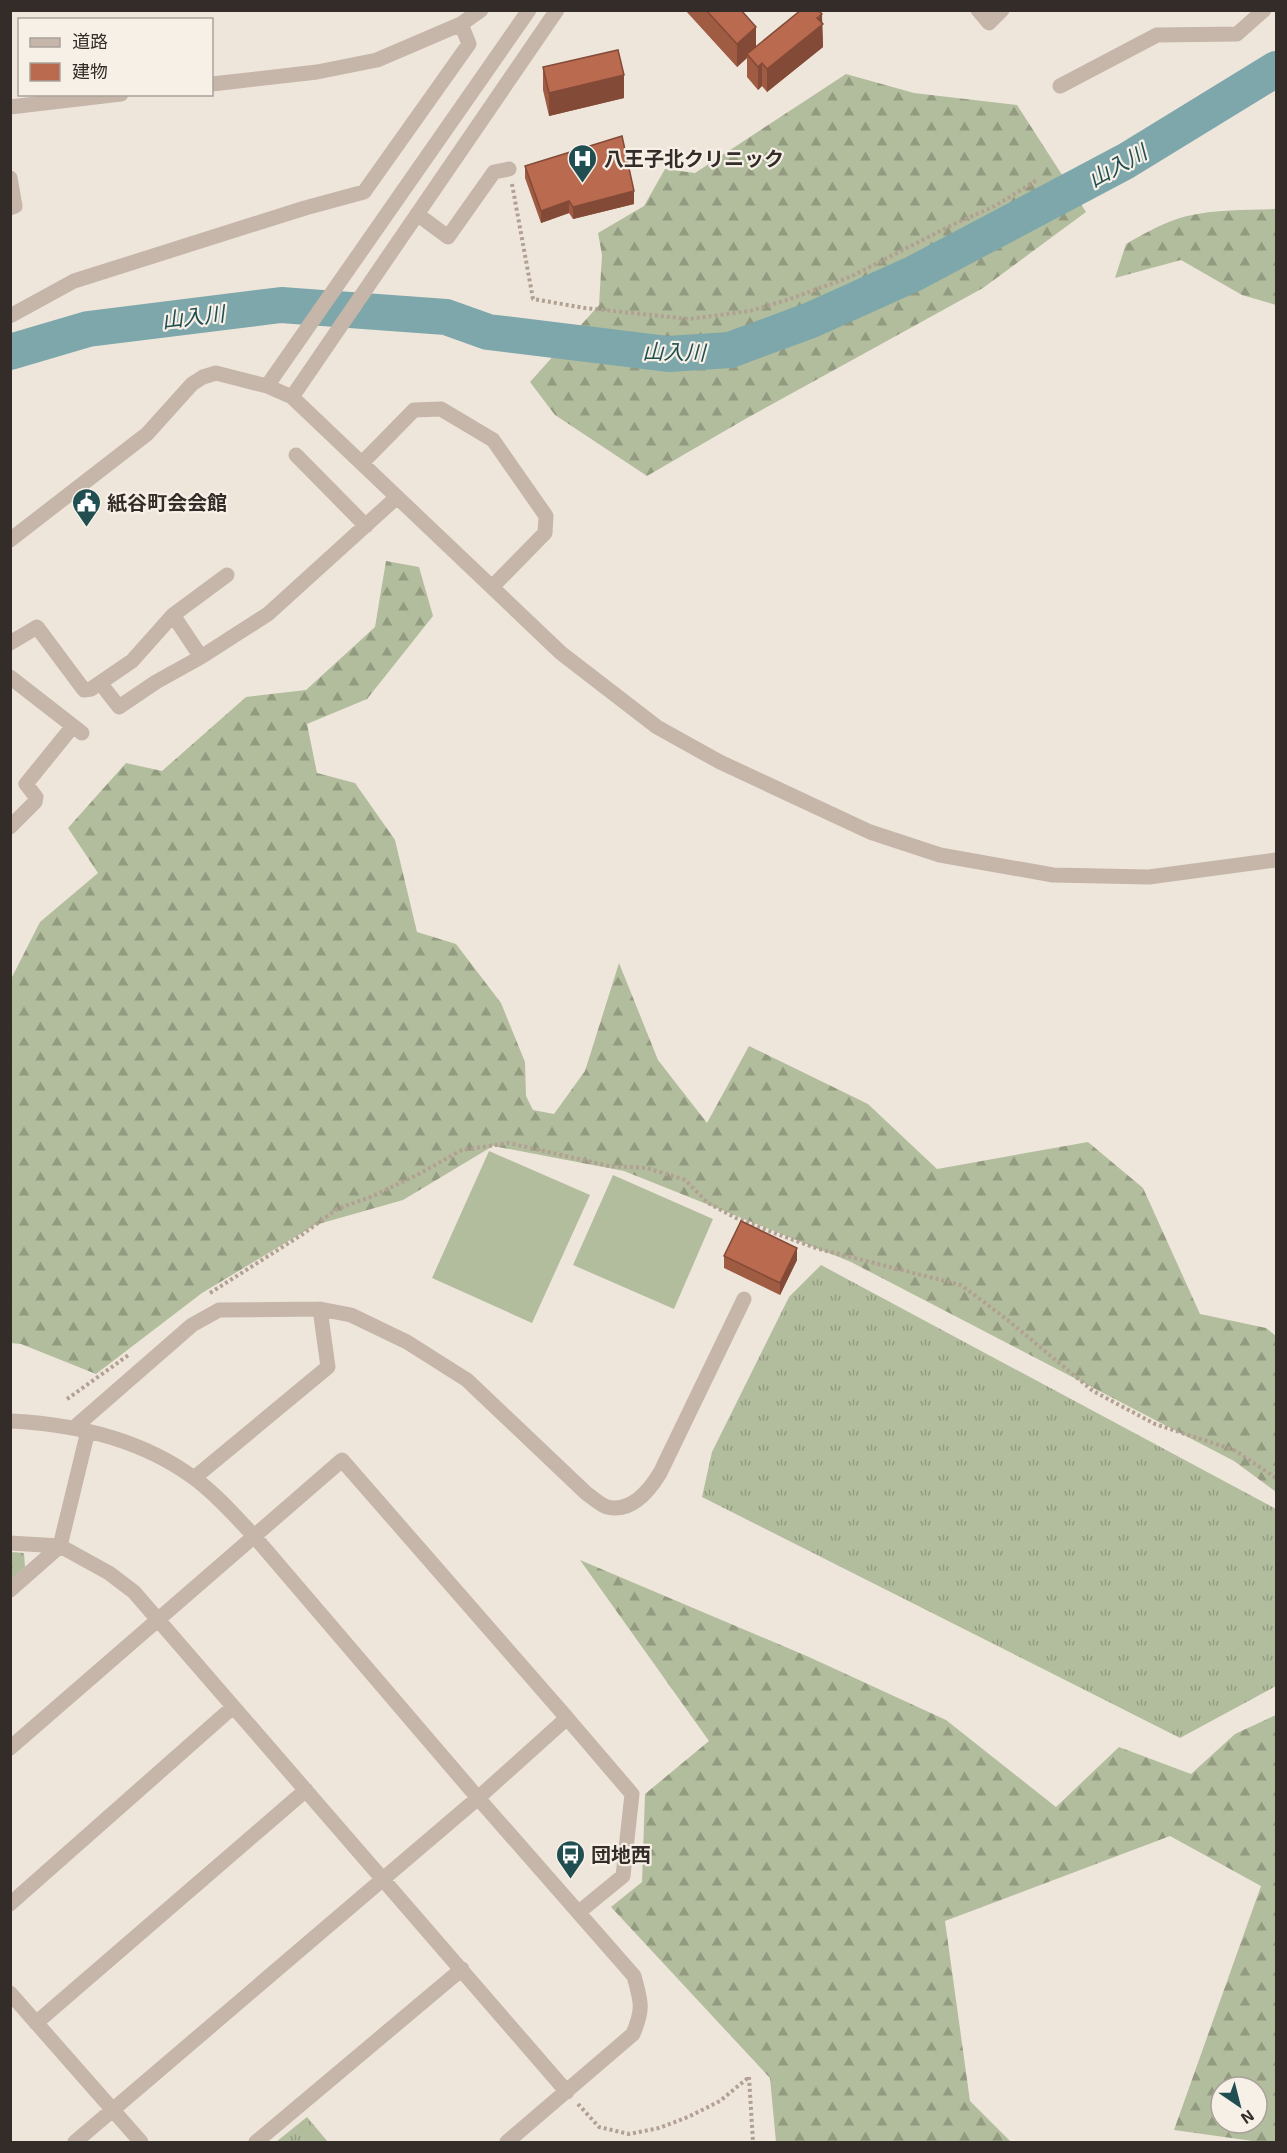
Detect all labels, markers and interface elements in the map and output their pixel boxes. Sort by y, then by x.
legend [18,18,213,96]
text: 道路 [72,30,108,52]
text: 建物 [72,60,108,82]
water label: 山入川 [1083,138,1152,191]
hospital icon: 八王子北クリニック [567,142,599,184]
place label: 八王子北クリニック [604,146,784,170]
water label: 山入川 [160,300,228,332]
water label: 山入川 [642,338,708,364]
public building icon: 紙谷町会会館 [70,486,102,528]
place label: 紙谷町会会館 [107,490,227,514]
bus stop icon: 団地西 [554,1838,586,1880]
place label: 団地西 [591,1842,651,1866]
north arrow [1209,2075,1269,2135]
text: N [1238,2107,1258,2129]

